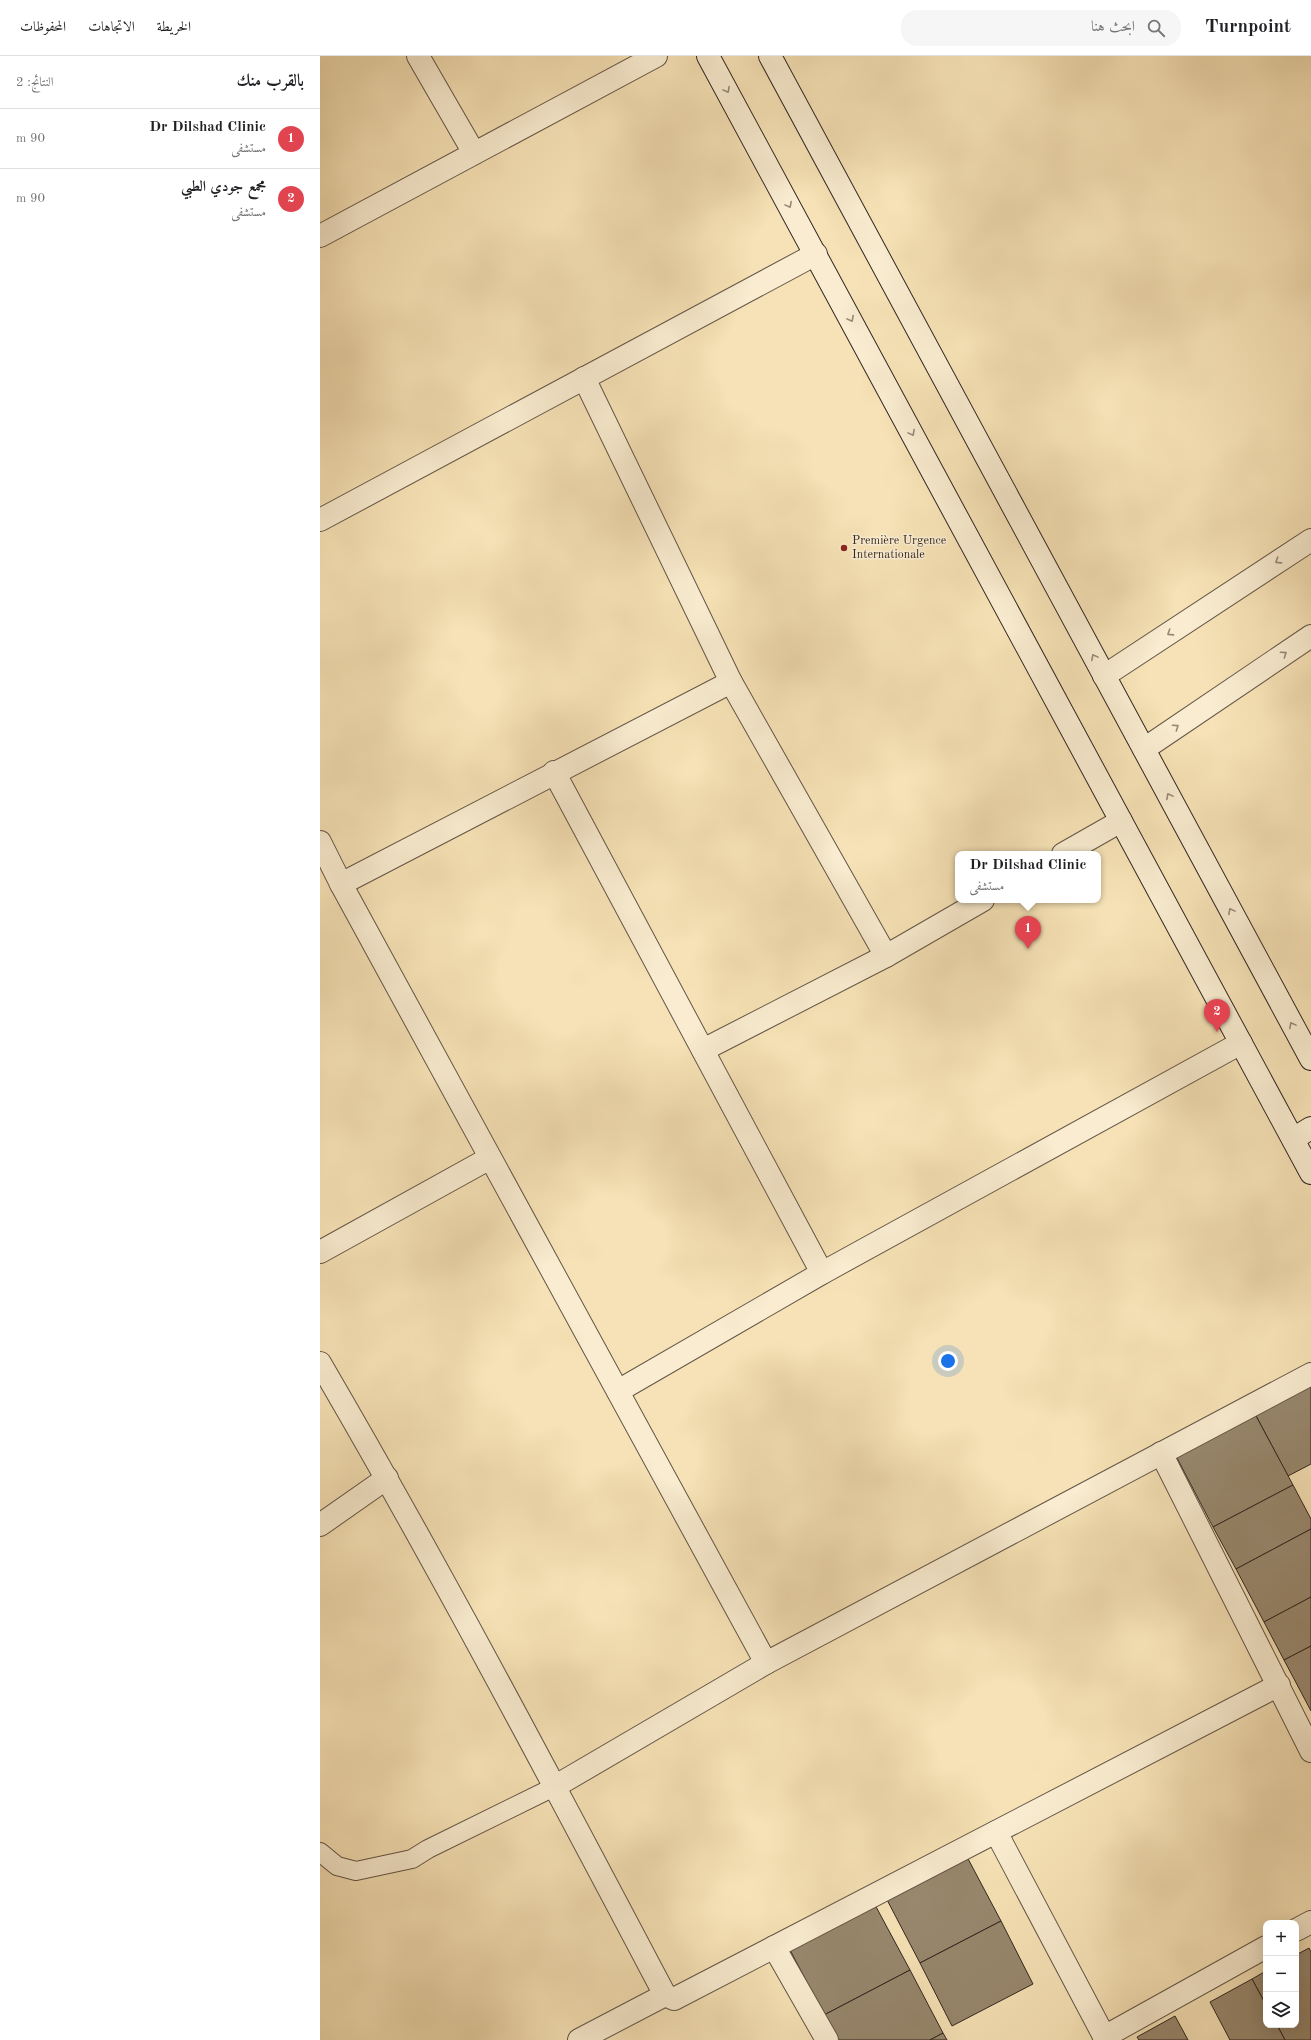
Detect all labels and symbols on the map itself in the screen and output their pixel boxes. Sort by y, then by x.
one-way arrow [722,86,730,93]
one-way arrow [784,201,791,208]
one-way arrow [846,315,853,322]
one-way arrow [908,429,915,437]
place label: Première Urgence Internationale [852,535,947,561]
marker: Première Urgence Internationale [839,543,849,553]
one-way arrow [1276,556,1283,563]
one-way arrow [1167,628,1174,636]
one-way arrow [1279,652,1286,659]
one-way arrow [1092,654,1099,661]
one-way arrow [1172,724,1179,732]
one-way arrow [1166,793,1174,800]
one-way arrow [1228,907,1235,915]
pin: 1 [1015,916,1041,949]
pin: 2 [1204,999,1230,1032]
one-way arrow [1290,1022,1297,1029]
your location [938,1351,958,1371]

